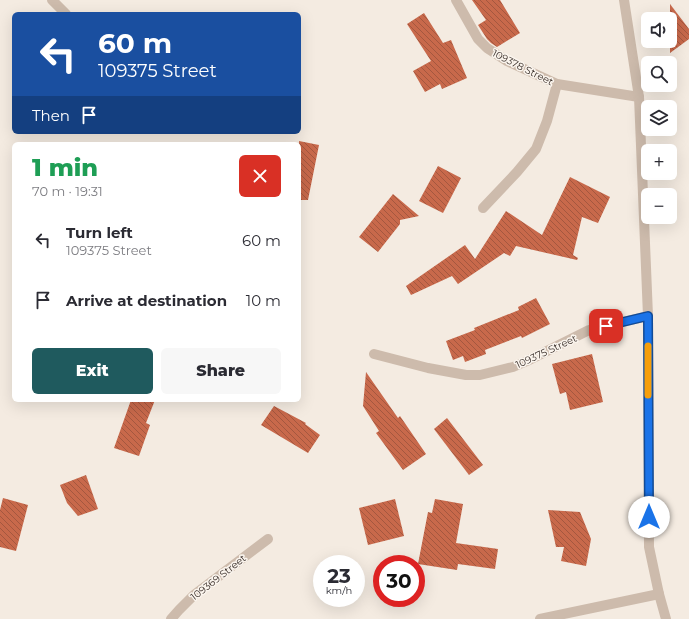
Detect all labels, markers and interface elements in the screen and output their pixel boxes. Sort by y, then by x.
map controls [641,12,677,224]
button: sound [641,12,677,48]
text: 60 m [98,26,172,60]
icon: left [32,28,84,80]
street label: 109378 Street [490,47,555,88]
button: search [641,56,677,92]
text: 109375 Street [98,60,217,82]
button: layers [641,100,677,136]
icon: arrive [78,104,100,126]
text: Then [32,106,70,125]
button: + [641,144,677,180]
text: 1 min [32,153,98,182]
button: close [239,155,281,197]
text: 70 m · 19:31 [32,183,103,199]
button: − [641,188,677,224]
text: Turn left [66,223,133,242]
icon: left [32,229,54,251]
text: 60 m [242,231,281,250]
text: 109375 Street [66,242,152,258]
icon: arrive [32,289,54,311]
text: Arrive at destination [66,291,227,310]
text: 10 m [246,291,281,310]
pin [589,309,623,343]
icon: arrive [595,315,617,337]
street label: 109375 Street [514,332,579,371]
button: Exit [32,348,153,394]
button: Share [161,348,281,394]
position arrow [628,496,670,538]
street label: 109369 Street [188,552,249,603]
speed limit sign: 30 [373,555,425,607]
text: 23 [327,564,351,588]
text: km/h [326,584,352,597]

